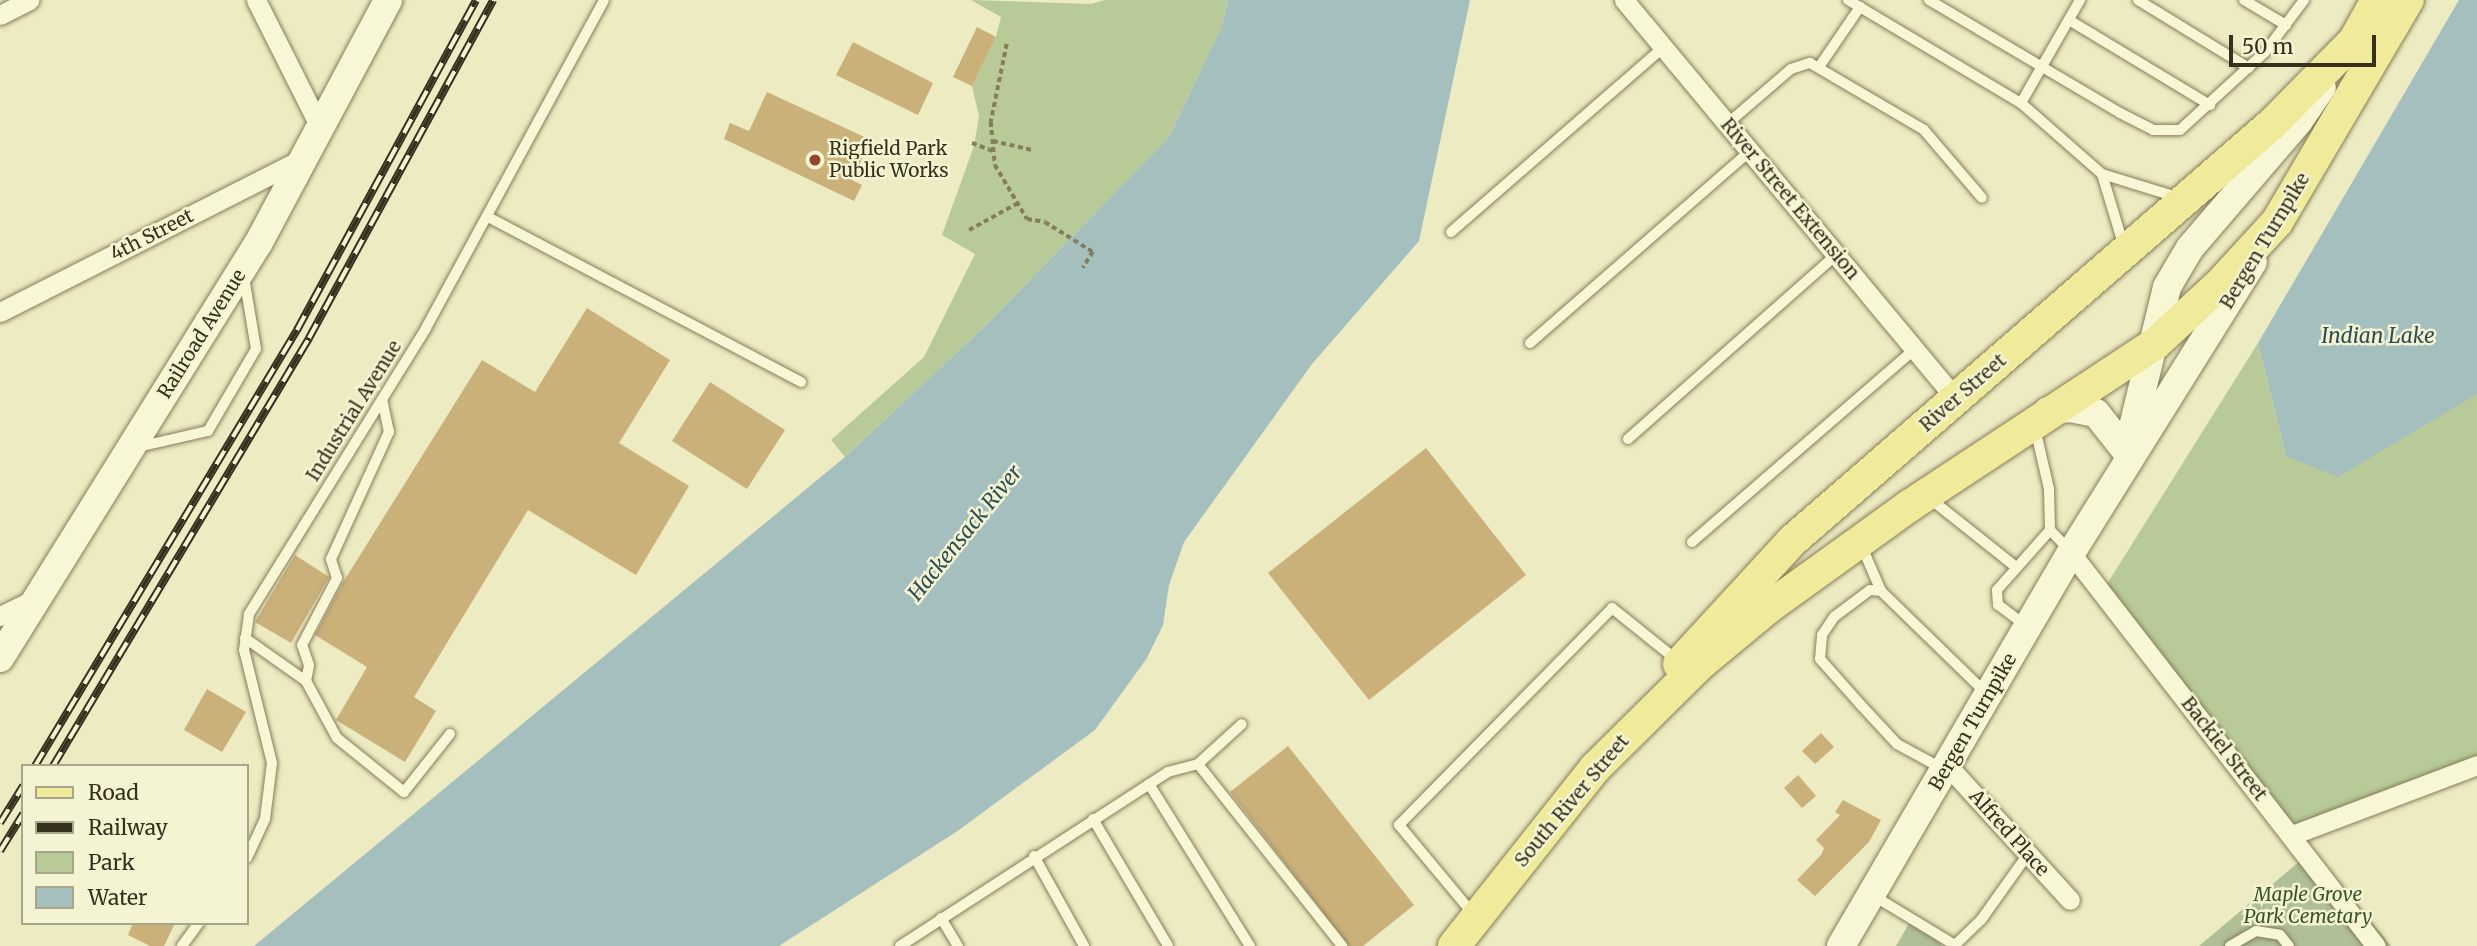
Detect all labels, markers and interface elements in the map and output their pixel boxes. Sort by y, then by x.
scale bar [2232,21,2379,65]
text: 50 m [2242,33,2293,60]
street label: River Street Extension [1716,114,1864,284]
place label: Rigfield Park Public Works [829,138,949,182]
marker: Rigfield Park Public Works [807,152,823,168]
street label: Bergen Turnpike [2215,169,2315,313]
street label: 4th Street [107,204,197,266]
street label: Railroad Avenue [153,265,251,403]
water label: Indian Lake [2321,323,2435,349]
street label: Industrial Avenue [302,336,406,486]
street label: River Street [1915,349,2011,437]
water label: Hackensack River [903,460,1027,606]
street label: Bergen Turnpike [1924,649,2022,795]
street label: Backiel Street [2176,692,2272,806]
street label: South River Street [1510,730,1634,872]
legend [21,764,248,925]
text: Road [88,779,139,806]
street label: Alfred Place [1964,785,2054,881]
text: Railway [88,814,168,841]
text: Park [88,849,135,876]
text: Water [88,884,147,911]
park label: Maple Grove Park Cemetary [2244,884,2372,928]

